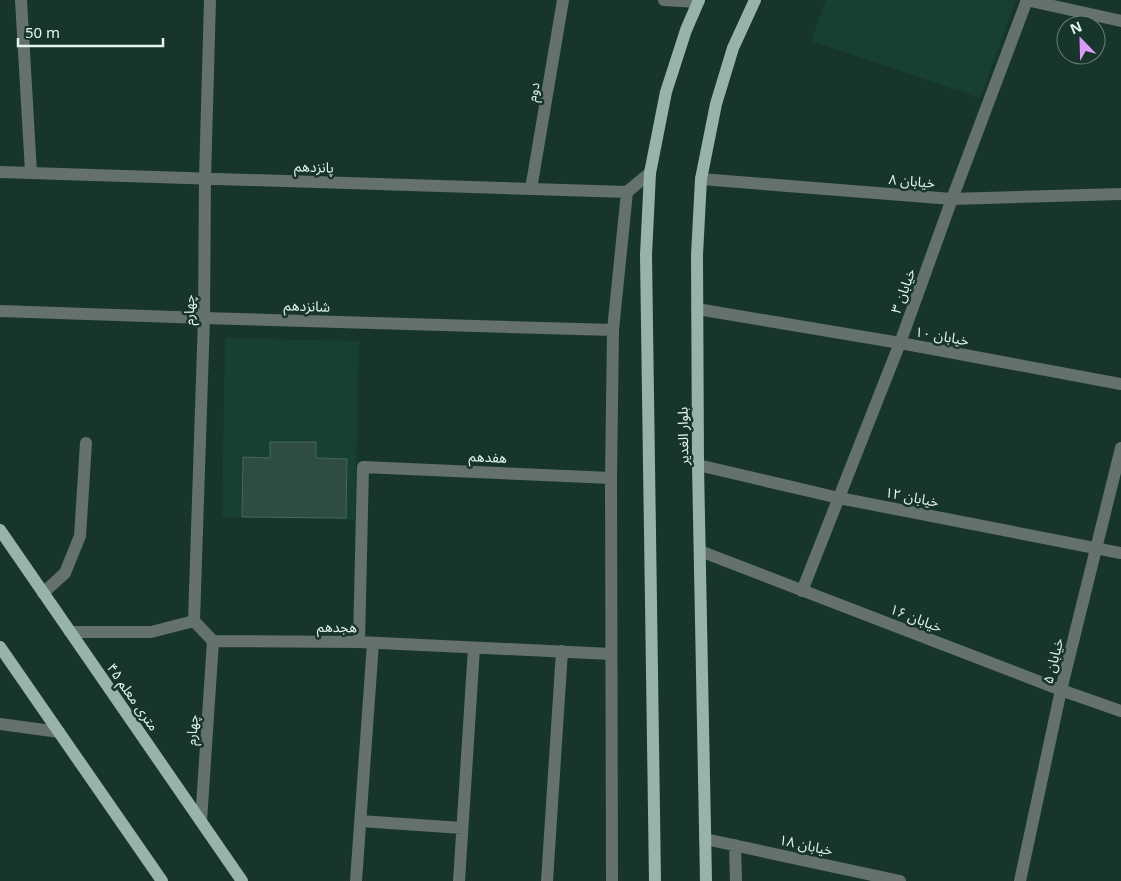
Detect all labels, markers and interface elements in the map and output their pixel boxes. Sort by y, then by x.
text: N [1065,13,1087,44]
scale bar [18,15,162,47]
north arrow [1056,15,1106,65]
text: 50 m [25,17,60,49]
street label: دوم [518,80,550,104]
street label: پانزدهم [294,152,334,183]
street label: خیابان ۸ [887,165,936,198]
street label: خیابان ۳ [882,264,925,318]
street label: شانزدهم [283,291,331,322]
street label: چهارم [175,294,204,326]
street label: خیابان ۱۰ [912,317,971,356]
street label: بلوار الغدیر [668,406,699,466]
street label: هفدهم [468,442,508,473]
street label: خیابان ۱۲ [882,478,941,517]
street label: خیابان ۱۶ [885,595,947,642]
street label: هجدهم [317,613,357,642]
street label: خیابان ۵ [1034,635,1073,687]
street label: ۴۵ متری معلم [98,657,167,738]
street label: چهارم [177,714,208,746]
street label: خیابان ۱۸ [776,826,836,865]

